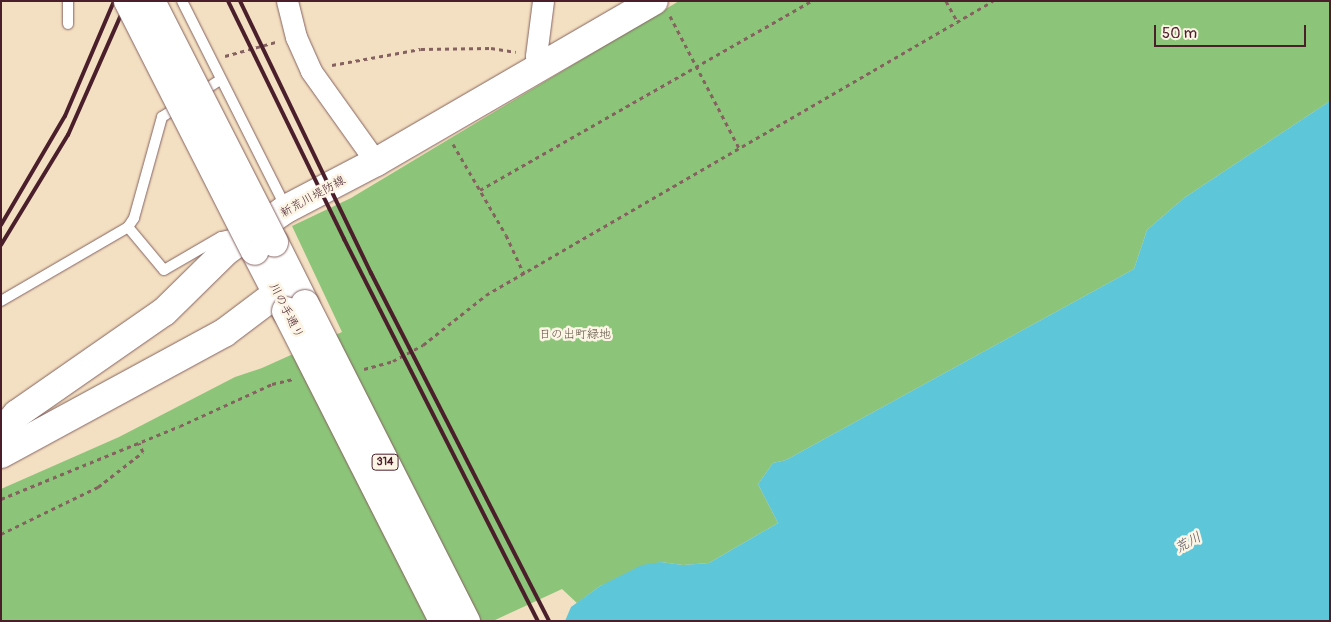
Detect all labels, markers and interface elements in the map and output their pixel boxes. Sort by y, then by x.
scale bar [1156,15,1308,47]
text: 50 m [1162,24,1197,43]
street label: 新荒川堤防線 [278,173,348,221]
street label: 川の手通り [266,281,306,341]
park label: 日の出町緑地 [539,328,611,342]
road number: 314 [371,454,399,471]
water label: 荒川 [1172,529,1204,557]

